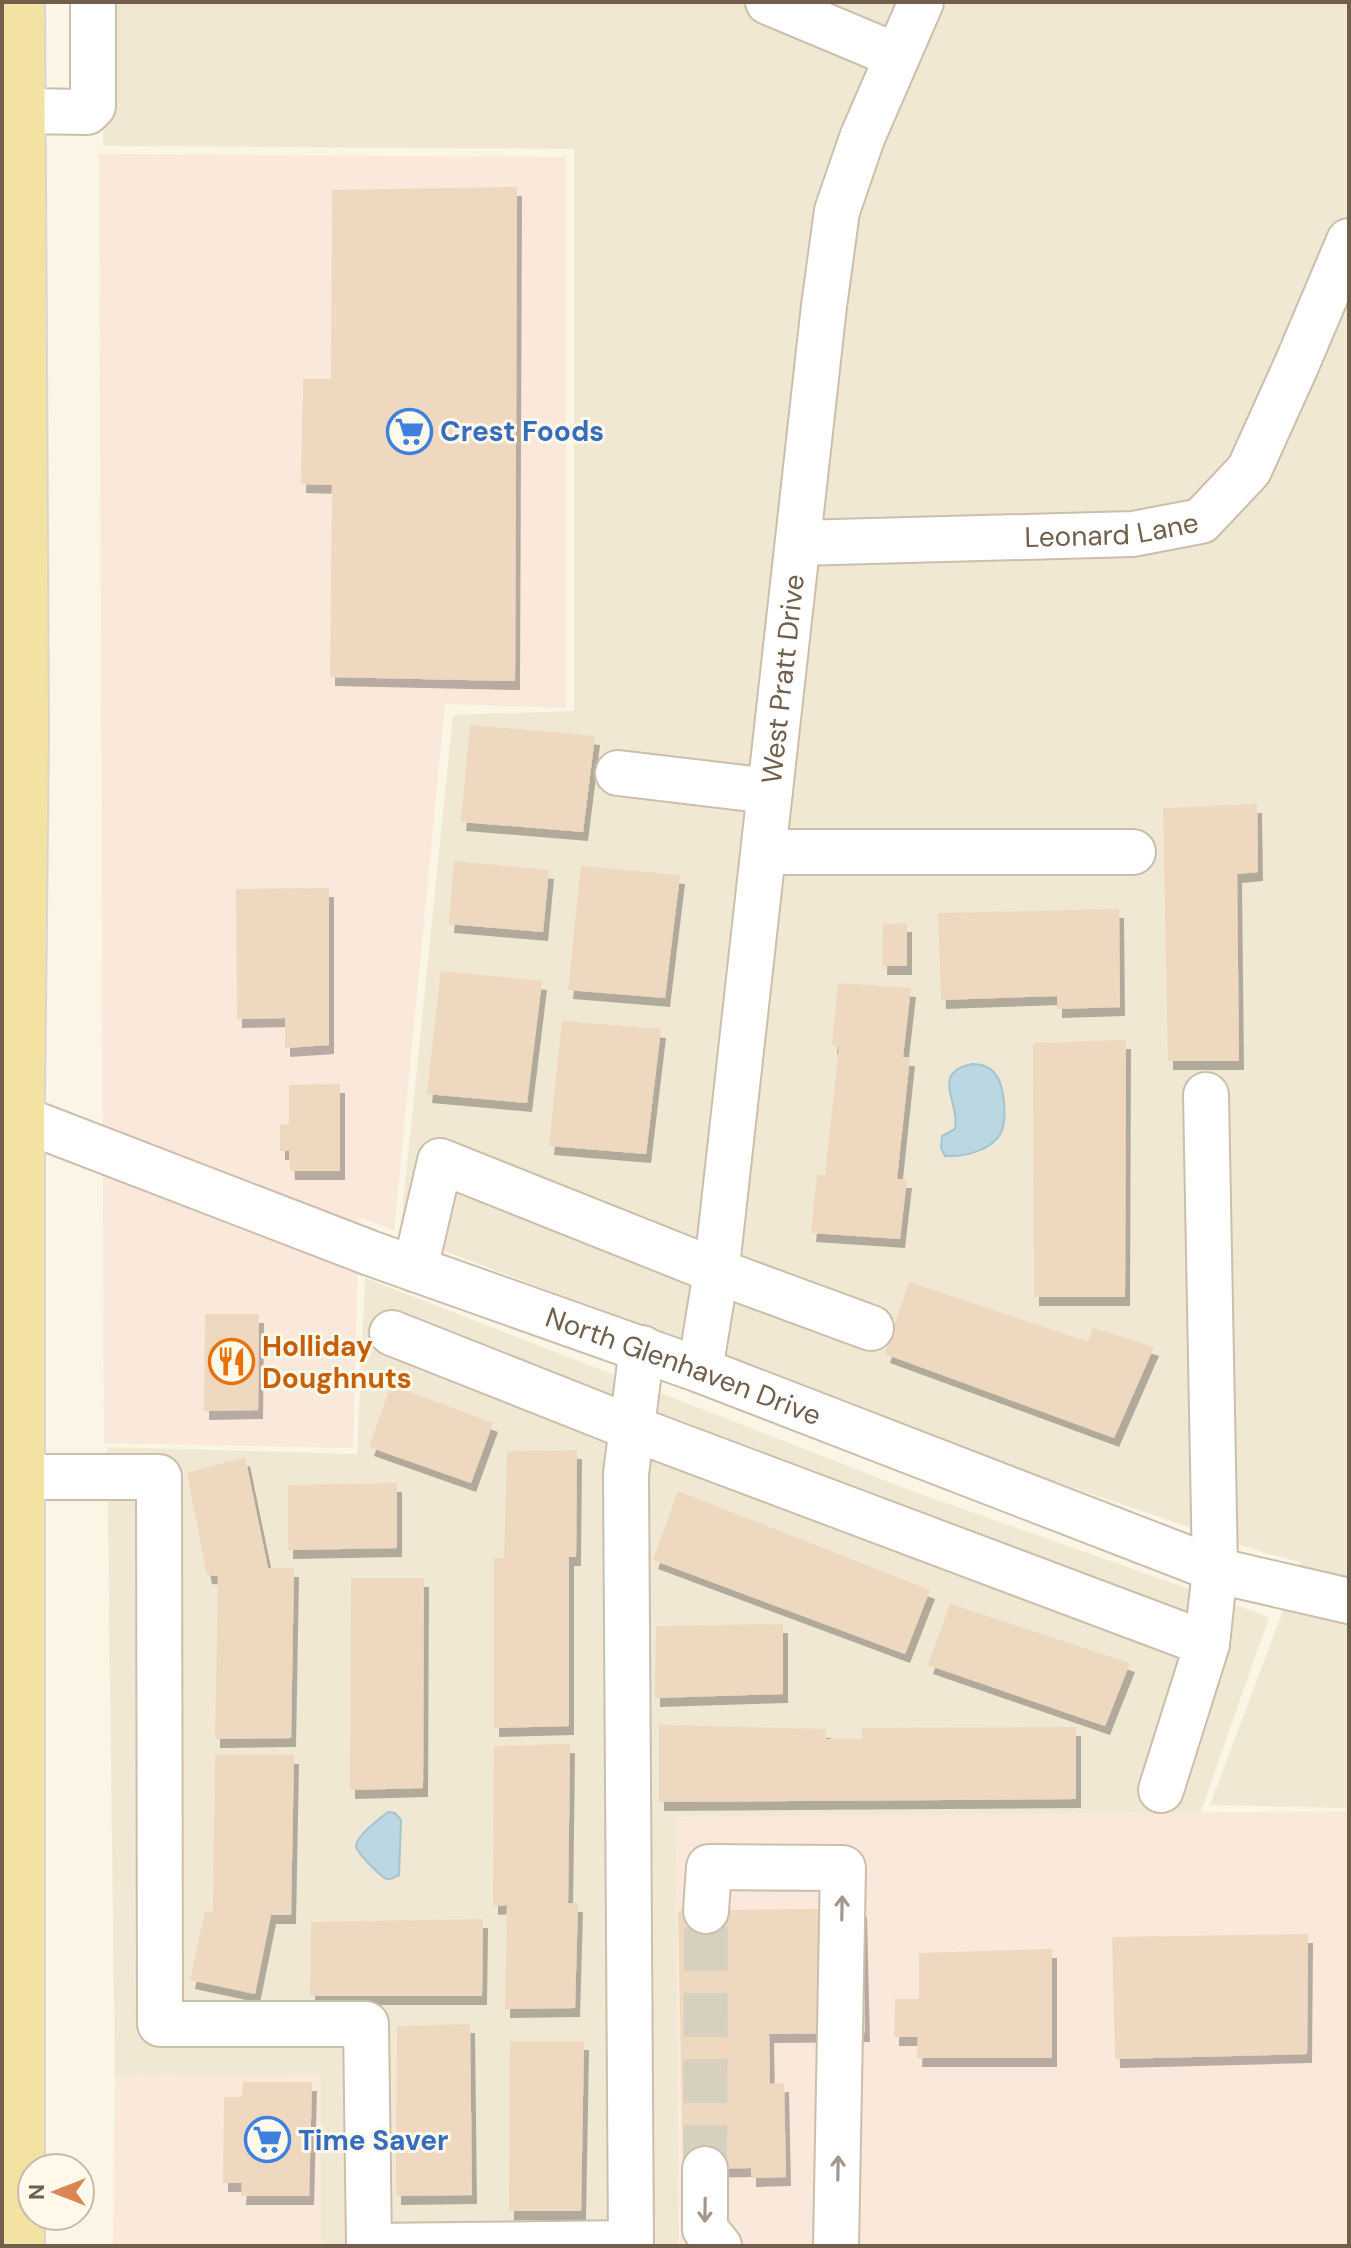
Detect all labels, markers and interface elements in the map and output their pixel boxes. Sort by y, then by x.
supermarket icon: Crest Foods [385,407,433,455]
place label: Crest Foods [440,413,604,450]
street label: Leonard Lane [1024,504,1202,556]
street label: West Pratt Drive [753,572,813,786]
street label: North Glenhaven Drive [540,1299,826,1434]
place label: Holliday Doughnuts [262,1328,412,1397]
restaurant icon: Holliday Doughnuts [207,1338,255,1386]
one-way arrow [835,1895,850,1922]
supermarket icon: Time Saver [243,2116,291,2164]
place label: Time Saver [298,2122,449,2159]
north arrow [16,2152,96,2232]
one-way arrow [830,2155,845,2182]
text: N [22,2184,51,2200]
one-way arrow [697,2196,713,2223]

